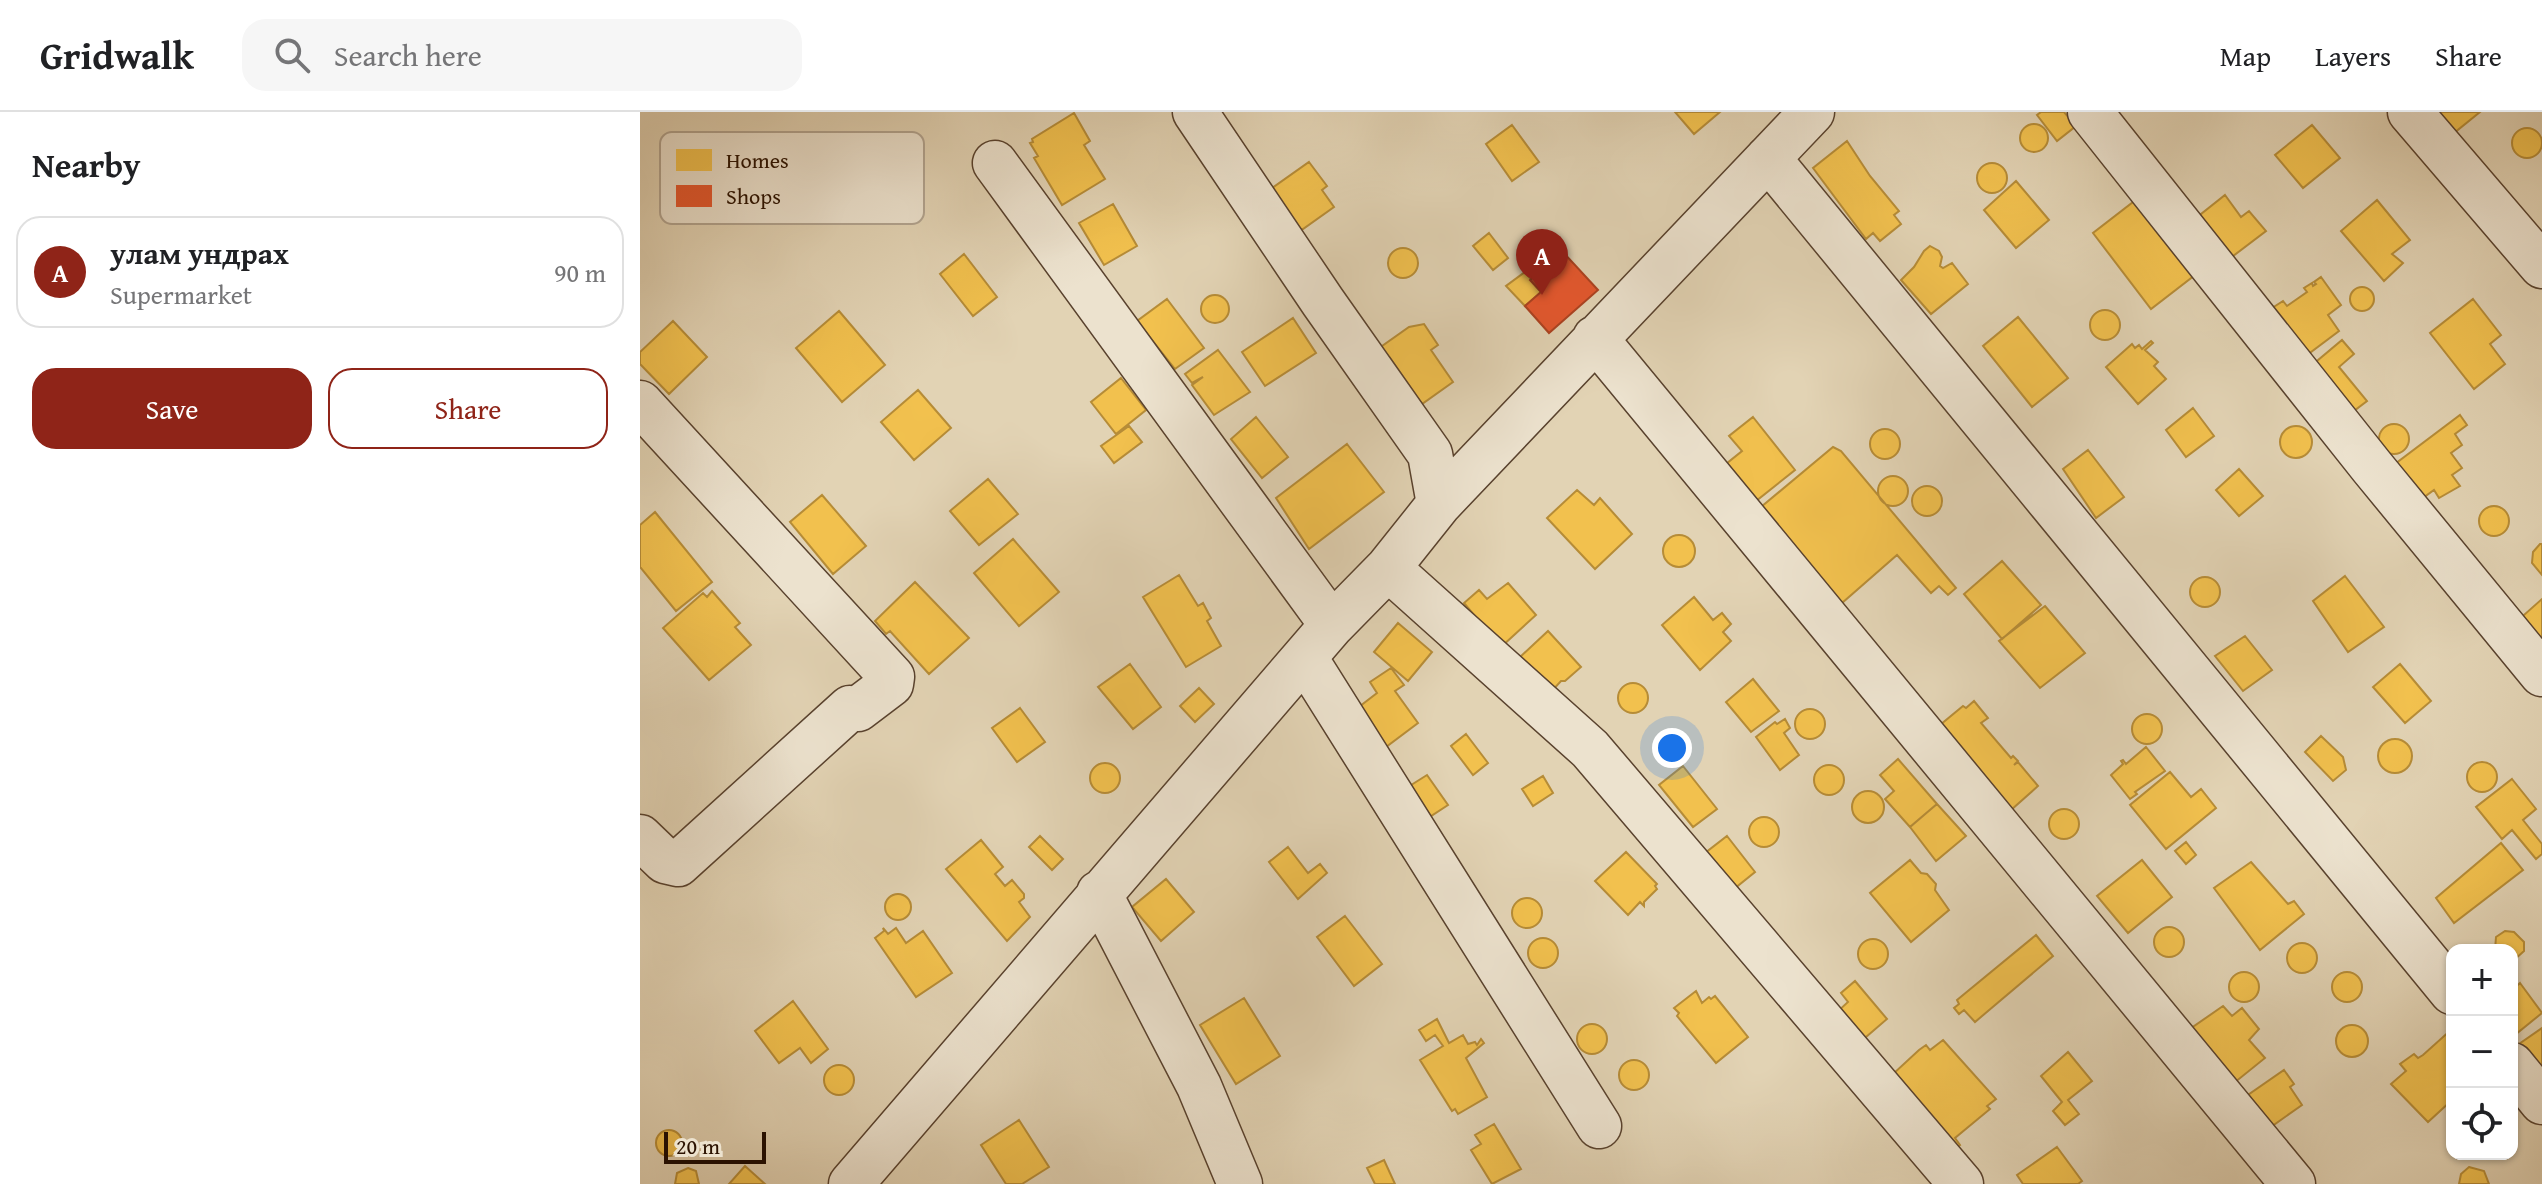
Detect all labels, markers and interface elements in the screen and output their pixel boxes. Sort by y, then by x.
search box [242,19,802,91]
text: Gridwalk [40,27,194,83]
icon: search [270,33,314,77]
text: Search here [334,33,482,77]
text: Map [2220,35,2271,76]
text: Layers [2315,35,2391,76]
text: Share [2435,35,2502,76]
legend [660,132,924,224]
text: Nearby [32,140,141,189]
text: Homes [726,144,789,176]
text: Shops [726,180,781,212]
pin: A [1516,229,1568,295]
text: улам ундрах [110,231,289,275]
text: A [52,253,68,292]
text: 90 m [554,253,606,292]
text: Supermarket [110,275,252,314]
button: Save [32,368,312,449]
button: Share [328,368,608,449]
your location [1652,728,1692,768]
map controls [2446,944,2518,1160]
button: + [2446,944,2518,1016]
button: − [2446,1016,2518,1088]
button: locate [2446,1088,2518,1160]
scale bar [664,1128,766,1164]
text: 20 m [676,1130,720,1162]

